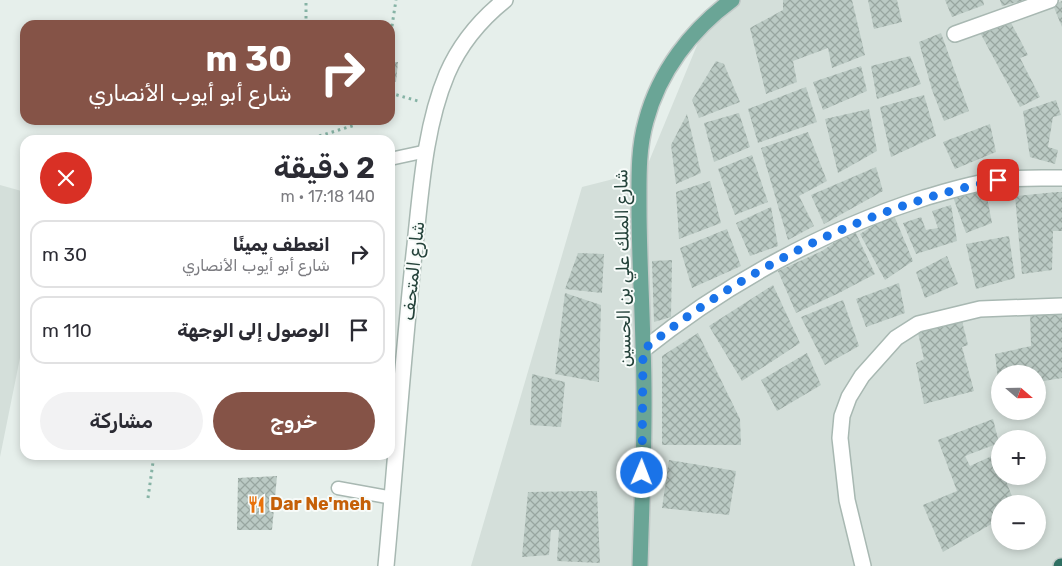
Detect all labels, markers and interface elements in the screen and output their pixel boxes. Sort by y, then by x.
text: 30 m [206,38,292,80]
icon: right [310,40,375,105]
text: شارع أبو أيوب الأنصاري [88,80,292,107]
text: 2 دقيقة [273,150,375,186]
button: close [40,152,92,204]
pin [977,159,1019,201]
icon: arrive [984,166,1012,194]
street label: شارع الملك علي بن الحسين [610,169,638,367]
text: 140 m · 17:18 [281,187,375,206]
street label: شارع المتحف [397,220,430,322]
text: انعطف يمينًا [233,233,330,256]
icon: right [345,240,373,268]
text: 30 m [42,243,87,266]
text: شارع أبو أيوب الأنصاري [182,256,330,275]
icon: arrive [345,316,373,344]
text: 110 m [42,319,92,342]
text: الوصول إلى الوجهة [177,319,330,342]
north arrow [991,365,1046,420]
map controls [991,365,1046,550]
button: مشاركة [40,392,203,450]
button: خروج [213,392,375,450]
button: + [991,430,1046,485]
position arrow [615,446,667,498]
place label: Dar Ne'meh [270,493,372,515]
restaurant icon: Dar Ne'meh [246,494,266,514]
button: − [991,495,1046,550]

